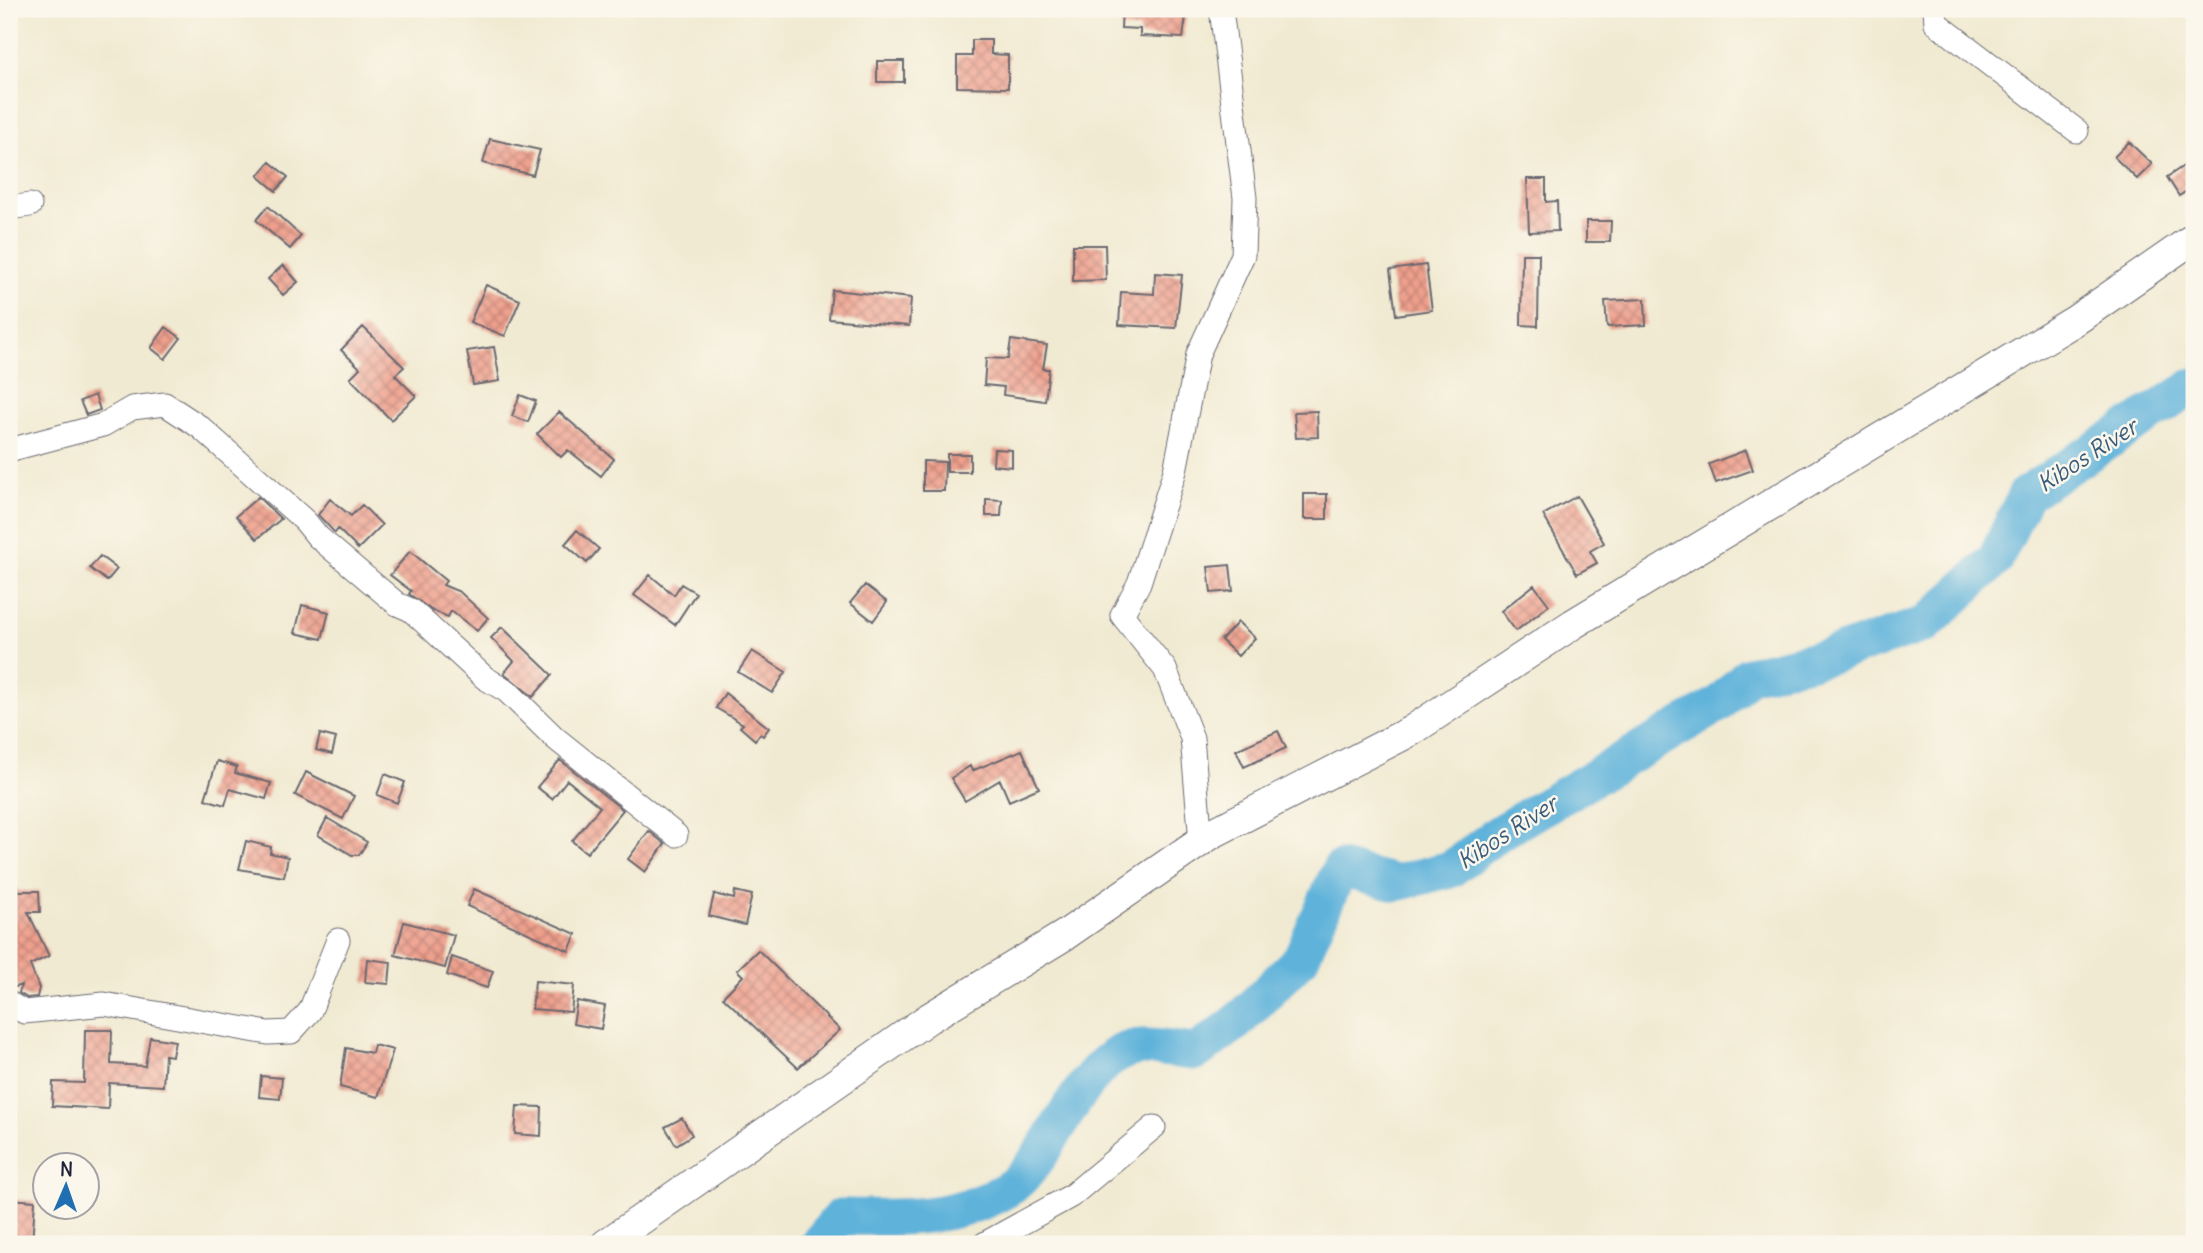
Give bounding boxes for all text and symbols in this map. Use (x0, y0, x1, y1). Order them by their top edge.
water label: Kibos River (2031, 410, 2145, 498)
water label: Kibos River (1451, 787, 1565, 875)
north arrow (32, 1152, 102, 1222)
text: N (60, 1157, 74, 1181)

